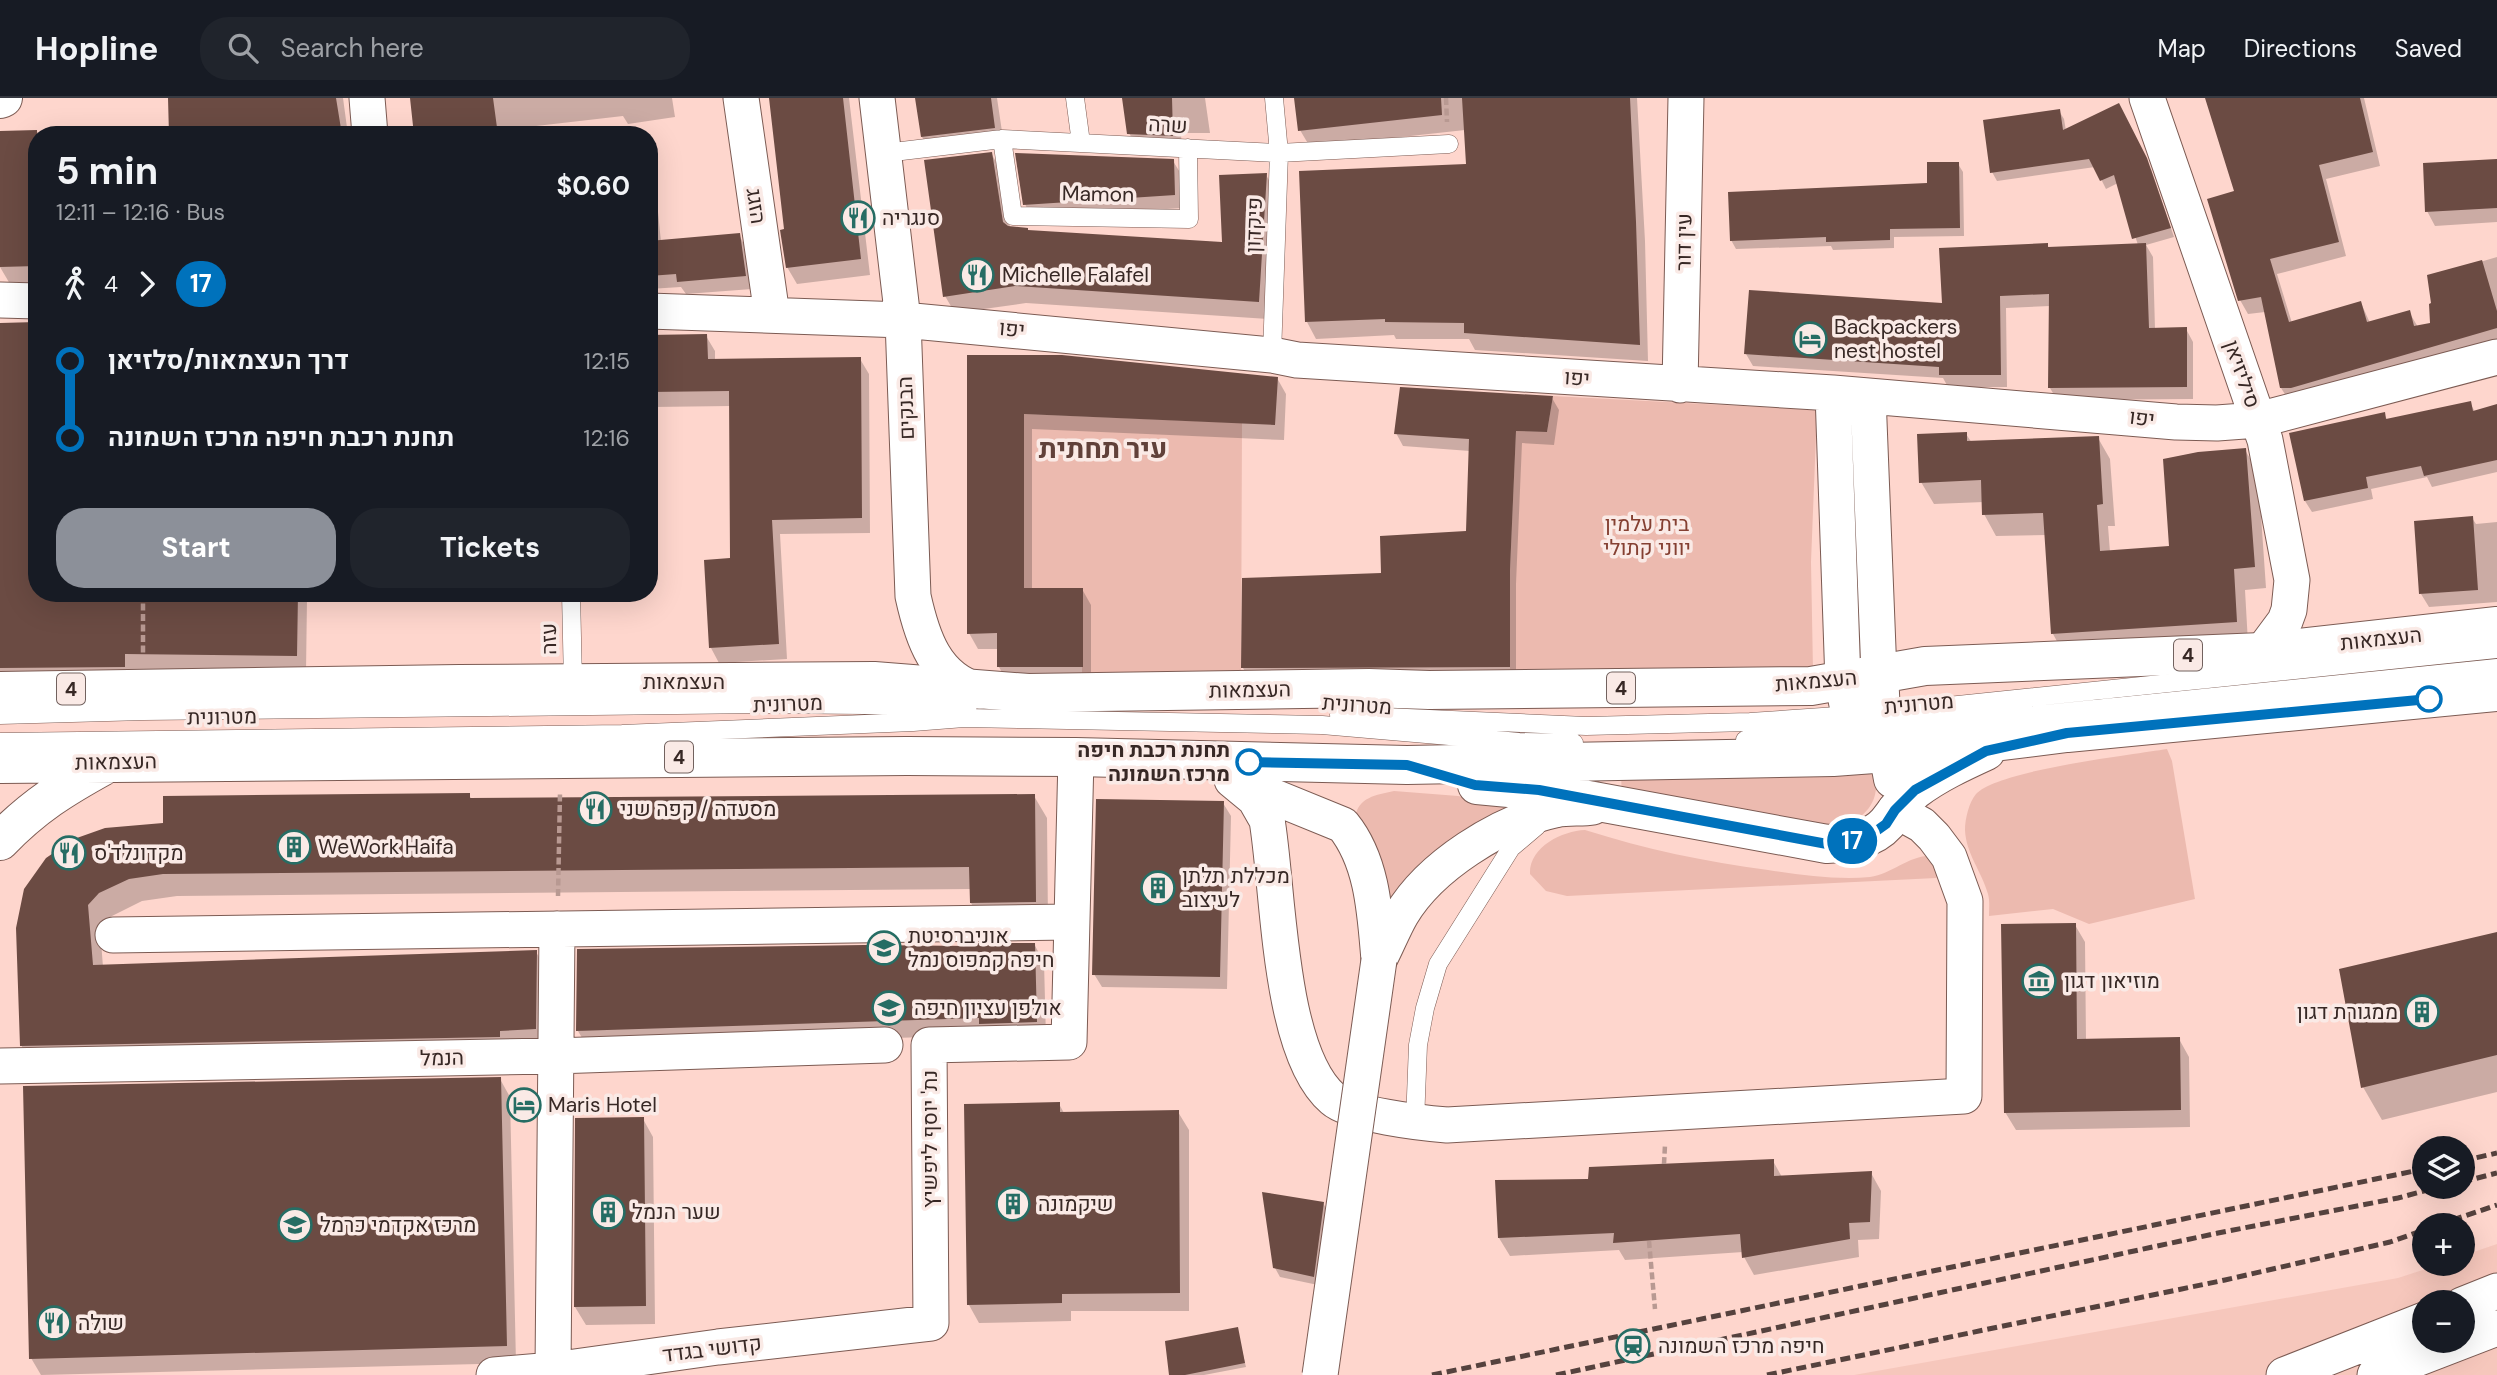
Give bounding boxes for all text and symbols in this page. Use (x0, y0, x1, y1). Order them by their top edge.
search box (200, 17, 690, 80)
text: Hopline (35, 27, 158, 70)
icon: search (224, 29, 262, 67)
text: Search here (280, 31, 424, 65)
text: Map (2158, 33, 2206, 64)
text: Directions (2244, 33, 2357, 64)
text: Saved (2395, 33, 2462, 64)
street label: שרה (1148, 110, 1188, 140)
text: 5 min (56, 146, 158, 196)
text: $0.60 (556, 169, 630, 203)
street label: Mamon (1062, 179, 1134, 209)
street label: הזגג (740, 186, 772, 226)
text: 12:11 – 12:16 · Bus (56, 197, 225, 227)
street label: פיקדון (1239, 197, 1269, 253)
restaurant icon: סנגריה (839, 199, 877, 237)
place label: סנגריה (882, 204, 940, 232)
street label: עין דור (1669, 213, 1699, 271)
restaurant icon: Michelle Falafel (958, 256, 996, 294)
place label: Michelle Falafel (1002, 261, 1149, 289)
icon: walk (56, 265, 94, 303)
icon: forward (128, 265, 166, 303)
text: 17 (190, 268, 212, 299)
text: 4 (104, 269, 118, 299)
place label: Backpackers nest hostel (1834, 313, 1957, 365)
street label: יפו (998, 314, 1026, 344)
hotel icon: Backpackers nest hostel (1791, 320, 1829, 358)
street label: סיליזיאן (2217, 336, 2267, 412)
text: דרך העצמאות/סלזיאן (108, 343, 349, 377)
text: 12:15 (584, 346, 630, 376)
street label: יפו (1563, 363, 1591, 393)
street label: הבנקים (891, 376, 921, 440)
street label: יפו (2128, 403, 2156, 433)
text: תחנת רכבת חיפה מרכז השמונה (108, 420, 454, 454)
text: 12:16 (583, 423, 630, 453)
district label: עיר תחתית (1039, 430, 1167, 467)
button: Start (56, 508, 336, 588)
button: Tickets (350, 508, 630, 588)
park label: בית עלמין יווני קתולי (1603, 510, 1691, 562)
street label: העצמאות (2339, 621, 2423, 657)
street label: עזה (535, 623, 563, 655)
road number: 4 (2174, 640, 2202, 670)
street label: העצמאות (1774, 663, 1858, 699)
street label: העצמאות (643, 668, 725, 696)
road number: 4 (1607, 673, 1635, 704)
road number: 4 (57, 674, 85, 704)
street label: העצמאות (1209, 675, 1291, 705)
unlabelled marker (2416, 686, 2442, 712)
street label: מטרונית (1883, 687, 1955, 721)
street label: מטרונית (753, 689, 823, 719)
street label: מטרונית (1321, 689, 1393, 721)
street label: מטרונית (187, 702, 257, 732)
place label: תחנת רכבת חיפה מרכז השמונה (1077, 736, 1230, 788)
road number: 4 (665, 742, 693, 772)
street label: העצמאות (75, 747, 157, 777)
marker: תחנת רכבת חיפה מרכז השמונה (1236, 749, 1262, 775)
restaurant icon: מסעדה / קפה שני (576, 790, 614, 828)
place label: מסעדה / קפה שני (620, 795, 776, 823)
line badge: 17 (1820, 818, 1884, 864)
text: 17 (1841, 825, 1863, 856)
building icon: WeWork Haifa (275, 828, 313, 866)
place label: WeWork Haifa (318, 833, 454, 861)
restaurant icon: מקדונלד'ס (50, 834, 88, 872)
place label: מקדונלד'ס (94, 839, 184, 867)
place label: מכללת תלתן לעיצוב (1182, 862, 1290, 914)
building icon: מכללת תלתן לעיצוב (1139, 869, 1177, 907)
place label: אוניברסיטת חיפה קמפוס נמל (908, 922, 1055, 974)
school or university icon: אוניברסיטת חיפה קמפוס נמל (865, 929, 903, 967)
museum icon: מוזיאון דגון (2020, 962, 2058, 1000)
place label: מוזיאון דגון (2064, 967, 2160, 995)
school or university icon: אולפן עציון חיפה (870, 989, 908, 1027)
building icon: ממגורת דגון (2403, 993, 2441, 1031)
place label: אולפן עציון חיפה (914, 994, 1062, 1022)
place label: ממגורת דגון (2297, 998, 2398, 1026)
street label: הנמל (420, 1044, 464, 1072)
street label: נת' יוסף ליפשיץ (916, 1070, 944, 1208)
hotel icon: Maris Hotel (505, 1086, 543, 1124)
place label: Maris Hotel (548, 1091, 657, 1119)
map controls (2412, 1136, 2475, 1353)
button: layers (2412, 1136, 2475, 1199)
building icon: שיקמונה (994, 1185, 1032, 1223)
place label: שיקמונה (1038, 1190, 1114, 1218)
building icon: שער הנמל (589, 1193, 627, 1231)
place label: שער הנמל (632, 1198, 721, 1226)
school or university icon: מרכז אקדמי כרמל (276, 1206, 314, 1244)
place label: מרכז אקדמי כרמל (320, 1211, 476, 1239)
button: + (2412, 1213, 2475, 1276)
button: − (2412, 1290, 2475, 1353)
restaurant icon: שולה (35, 1304, 73, 1342)
place label: שולה (78, 1309, 124, 1337)
station icon: חיפה מרכז השמונה (1614, 1327, 1652, 1365)
street label: קדושי בגדד (661, 1329, 763, 1369)
place label: חיפה מרכז השמונה (1658, 1332, 1825, 1360)

